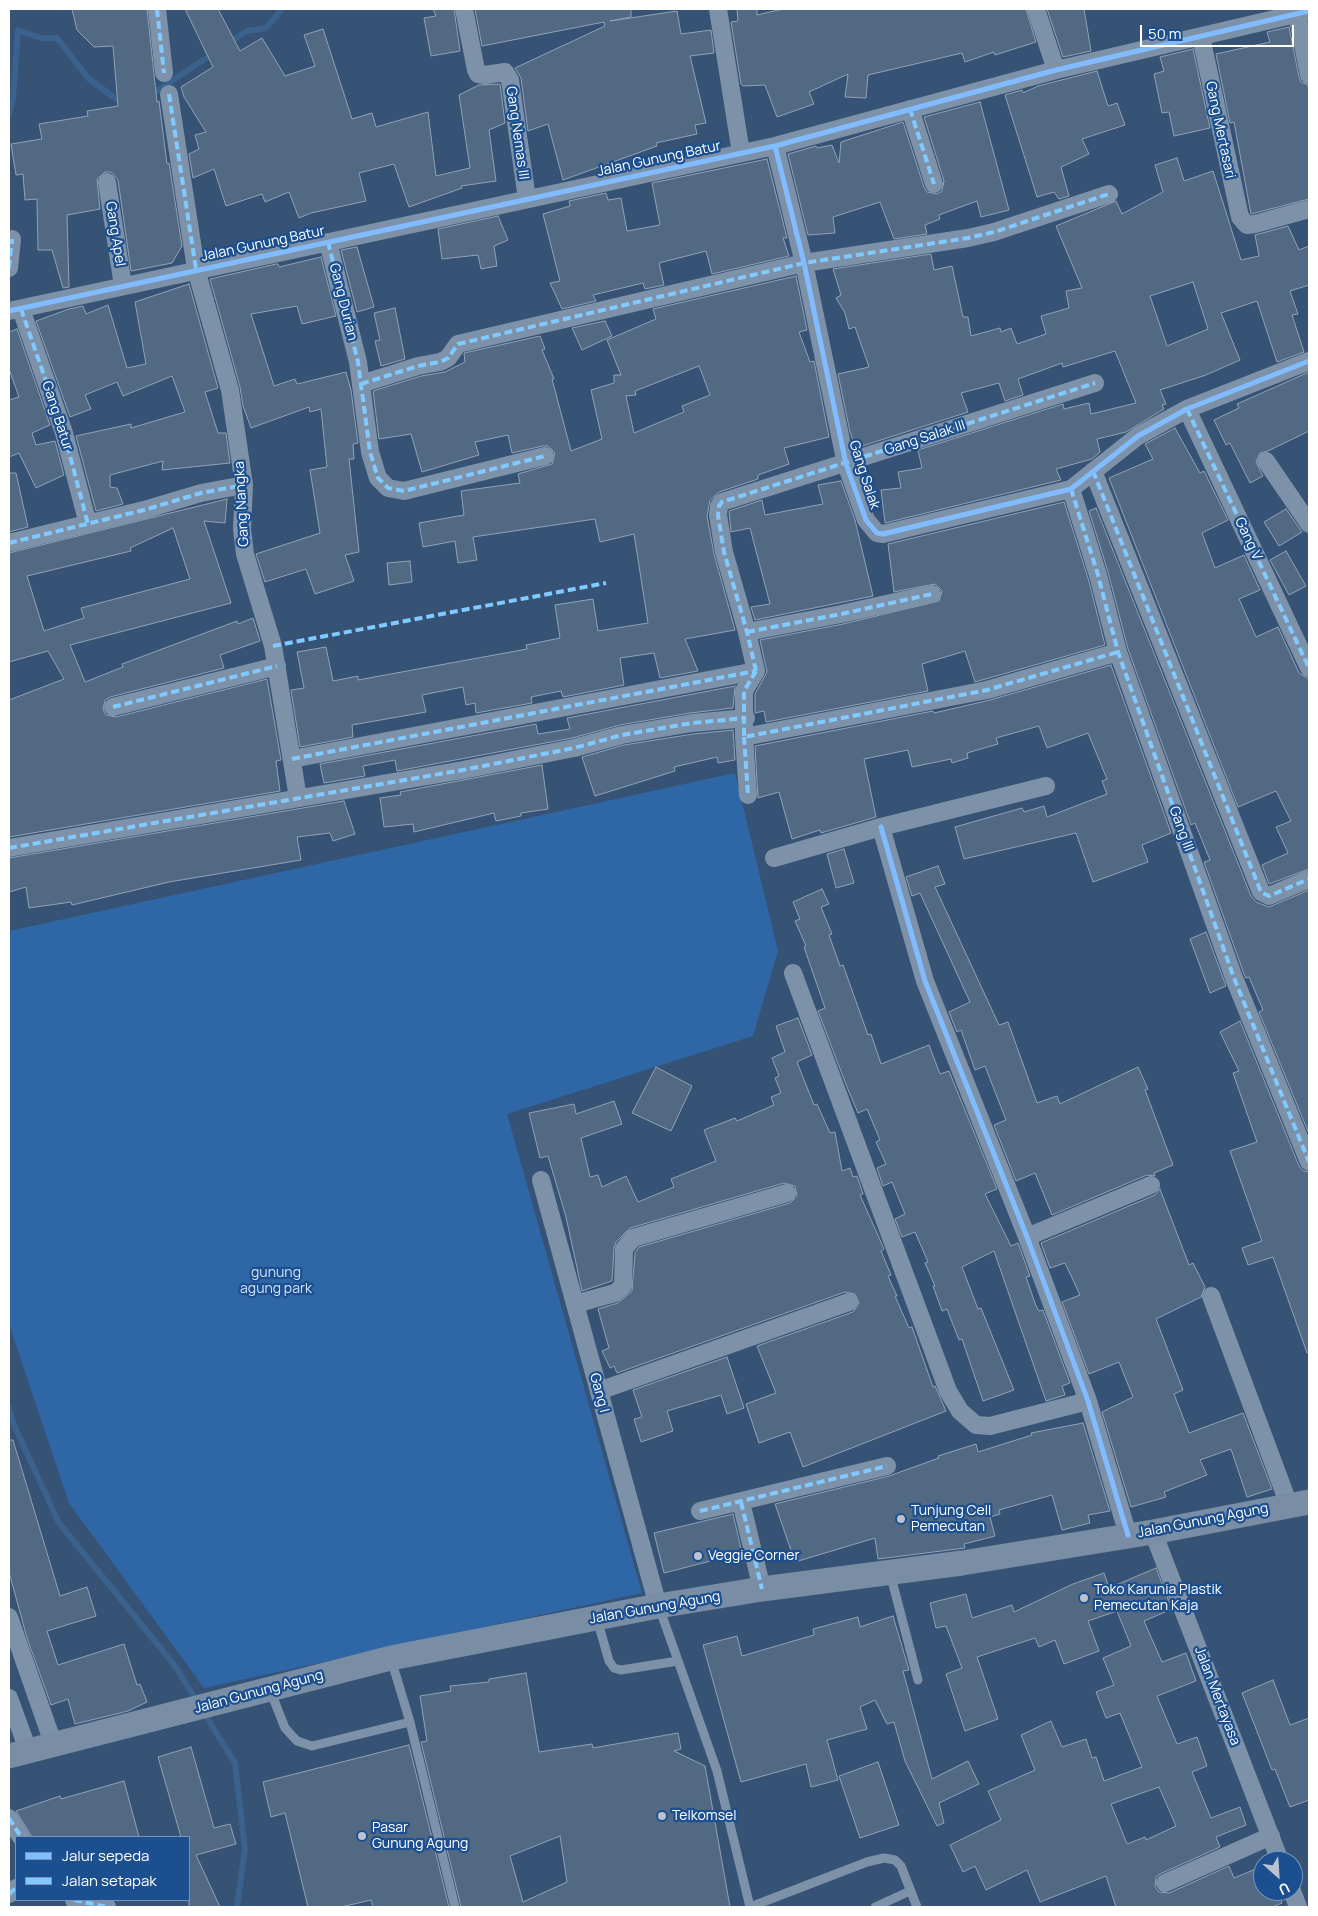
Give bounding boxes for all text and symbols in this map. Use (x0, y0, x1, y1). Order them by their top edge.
scale bar (1143, 15, 1297, 47)
text: 50 m (1148, 23, 1182, 44)
street label: Gang Mertasari (1202, 80, 1238, 180)
street label: Gang Nemas III (502, 85, 532, 181)
street label: Jalan Gunung Batur (596, 138, 722, 180)
street label: Gang Apel (102, 200, 128, 268)
street label: Jalan Gunung Batur (200, 223, 326, 265)
street label: Gang Durian (325, 262, 361, 342)
street label: Gang Batur (38, 379, 76, 453)
street label: Gang Salak III (882, 417, 968, 459)
street label: Gang Salak (845, 438, 883, 512)
street label: Gang Nangka (231, 461, 253, 547)
street label: Gang V (1231, 515, 1265, 563)
street label: Gang III (1165, 804, 1197, 854)
park label: gunung agung park (240, 1265, 312, 1298)
street label: Gang I (586, 1371, 612, 1415)
street label: Jalan Gunung Agung (1136, 1500, 1270, 1542)
place label: Tunjung Cell Pemecutan (911, 1503, 991, 1535)
marker: Tunjung Cell Pemecutan (895, 1513, 907, 1525)
place label: Veggie Corner (708, 1548, 799, 1564)
marker: Veggie Corner (692, 1550, 704, 1562)
place label: Toko Karunia Plastik Pemecutan Kaja (1094, 1582, 1222, 1614)
street label: Jalan Gunung Agung (588, 1588, 722, 1628)
marker: Toko Karunia Plastik Pemecutan Kaja (1078, 1592, 1090, 1604)
street label: Jalan Mertayasa (1190, 1644, 1244, 1748)
street label: Jalan Gunung Agung (193, 1667, 325, 1717)
place label: Telkomsel (672, 1808, 736, 1824)
marker: Telkomsel (656, 1810, 668, 1822)
place label: Pasar Gunung Agung (372, 1820, 468, 1852)
marker: Pasar Gunung Agung (356, 1830, 368, 1842)
legend (15, 1836, 190, 1901)
text: Jalur sepeda (62, 1845, 149, 1866)
north arrow (1253, 1851, 1303, 1901)
text: Jalan setapak (62, 1870, 157, 1891)
text: U (1276, 1878, 1293, 1900)

